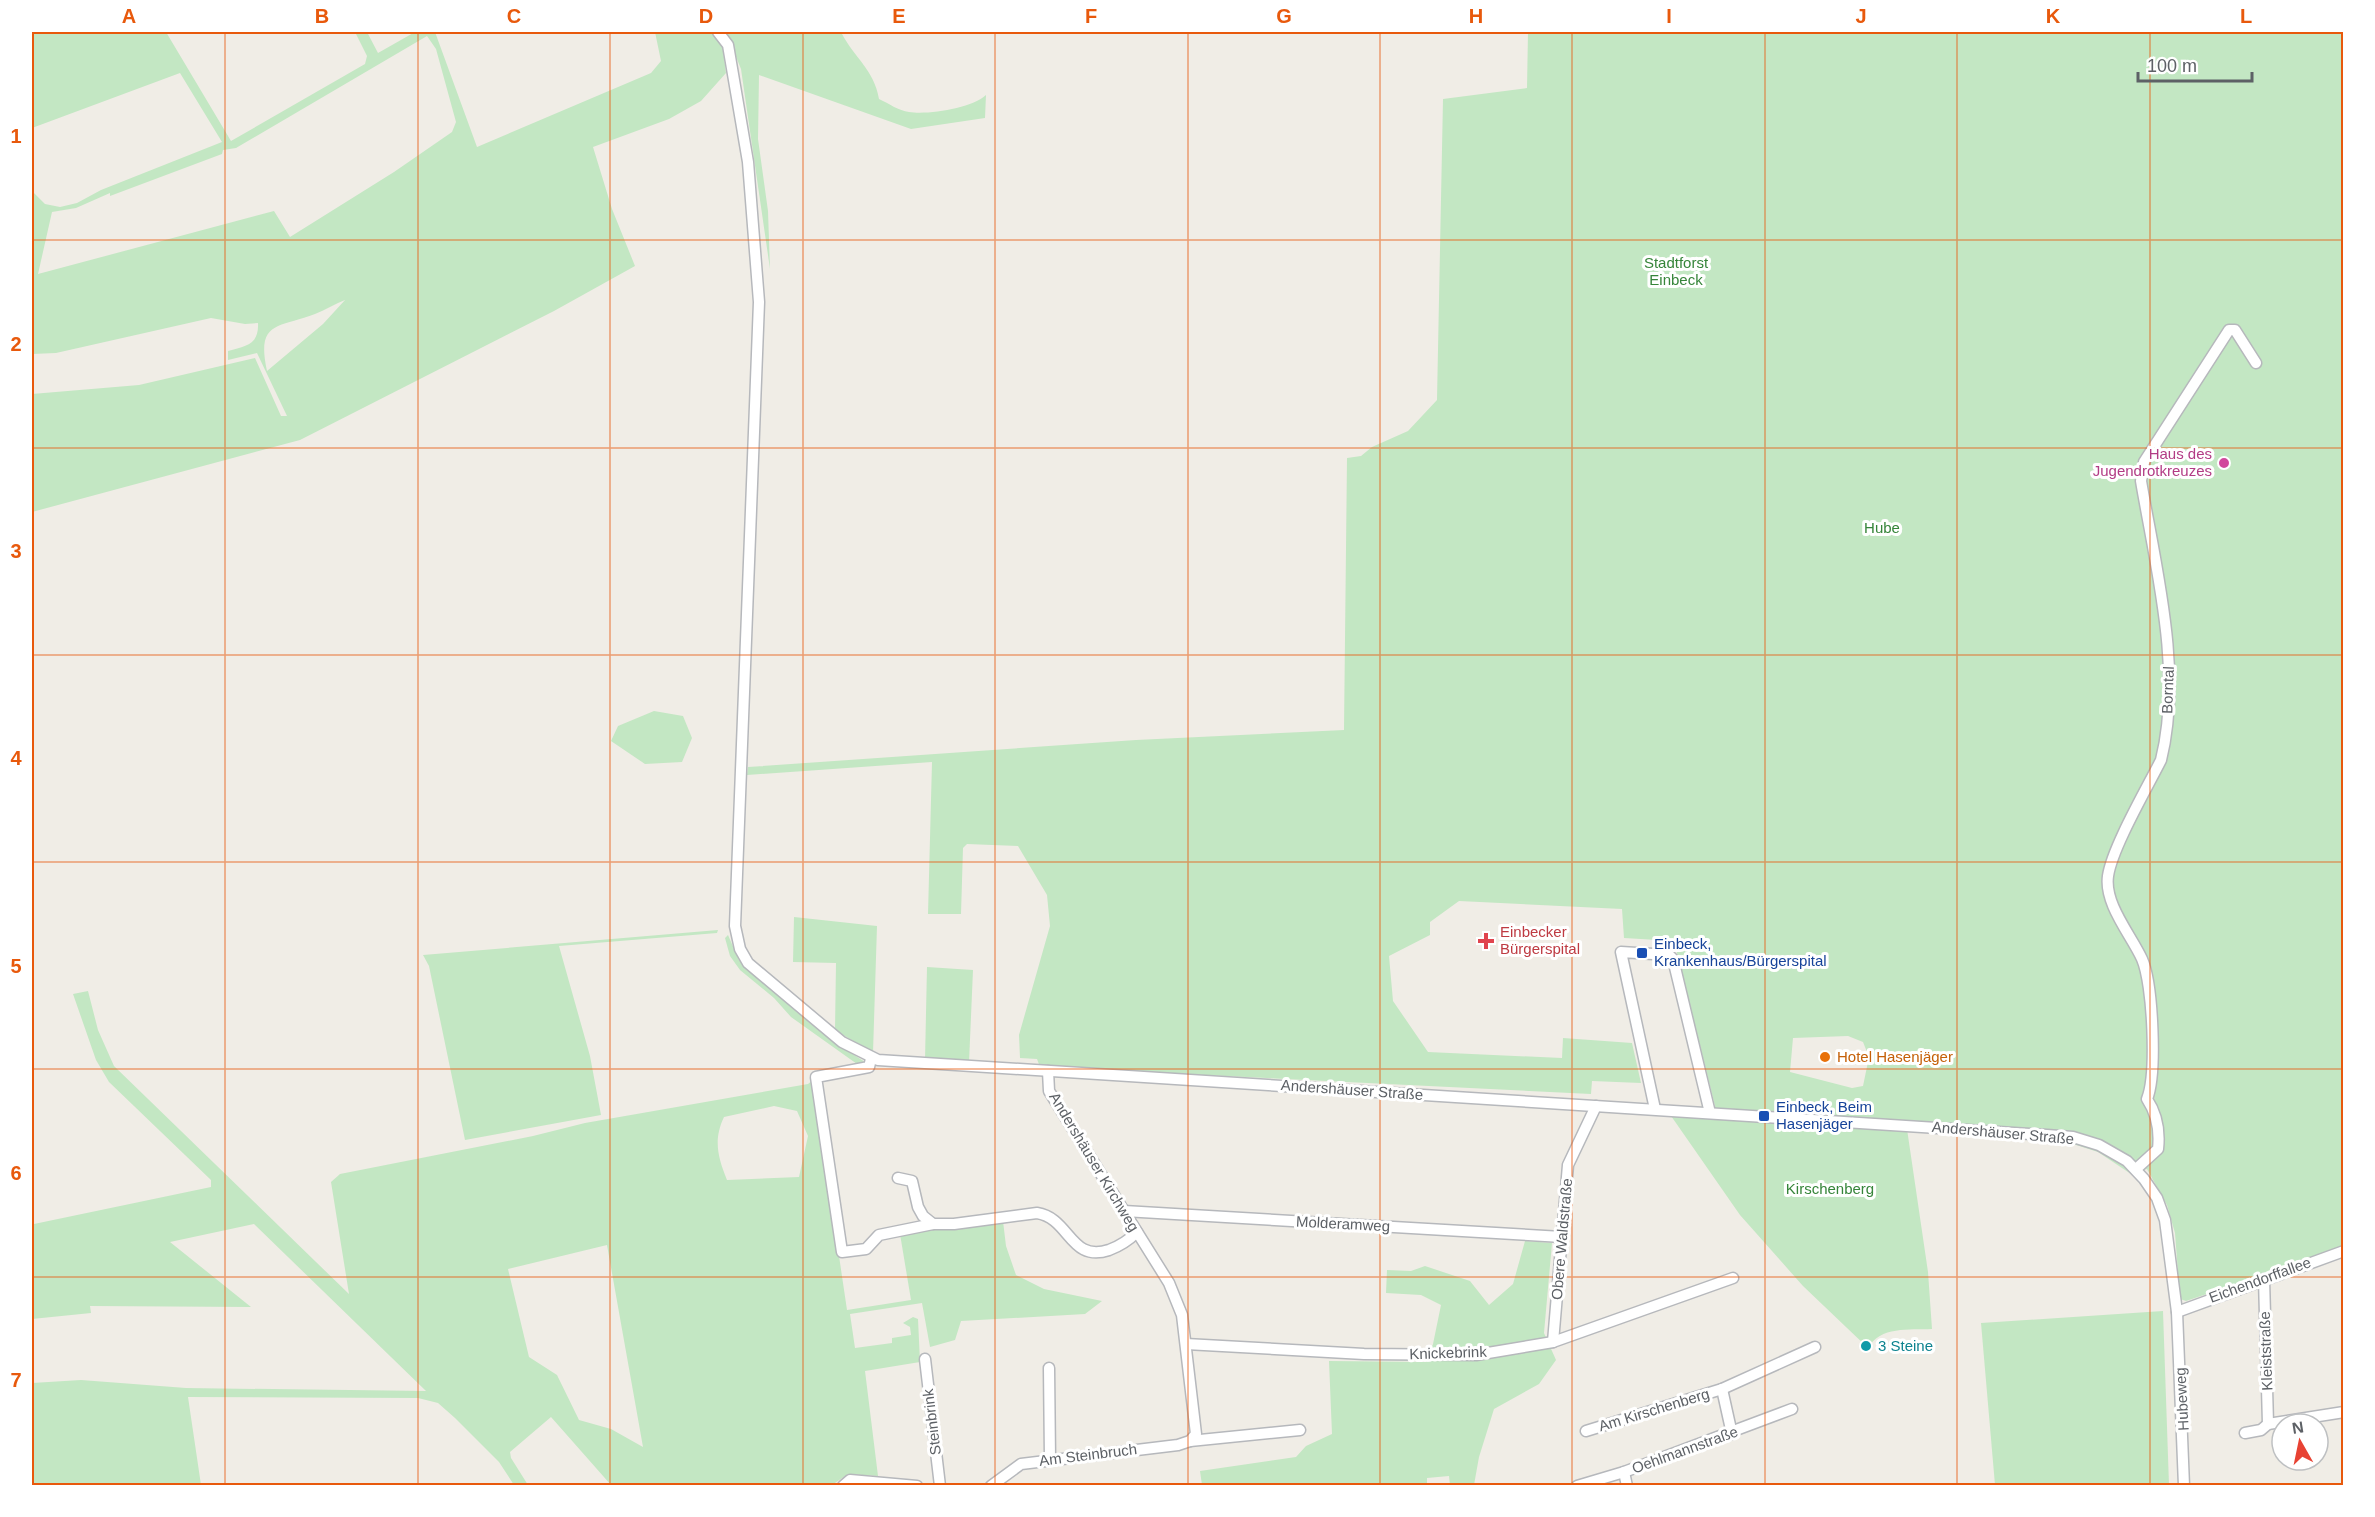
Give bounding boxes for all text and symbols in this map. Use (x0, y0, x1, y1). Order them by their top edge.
text: A (122, 5, 136, 27)
text: B (315, 5, 329, 27)
text: C (507, 5, 521, 27)
text: D (699, 5, 713, 27)
text: E (892, 5, 906, 27)
text: F (1085, 5, 1097, 27)
text: G (1276, 5, 1292, 27)
text: H (1469, 5, 1483, 27)
text: I (1666, 5, 1672, 27)
text: J (1855, 5, 1867, 27)
text: K (2046, 5, 2061, 27)
text: L (2240, 5, 2252, 27)
scale bar (2138, 45, 2252, 83)
text: 100 m (2147, 56, 2197, 76)
text: 1 (10, 125, 22, 147)
park label: Stadtforst Einbeck (1644, 254, 1709, 288)
text: 2 (10, 333, 22, 355)
place label: Haus des Jugendrotkreuzes (2093, 445, 2212, 479)
marker: Haus des Jugendrotkreuzes (2217, 456, 2231, 470)
park label: Hube (1864, 519, 1900, 536)
text: 3 (10, 540, 22, 562)
street label: Borntal (2158, 666, 2177, 714)
text: 4 (10, 747, 22, 769)
place label: Einbecker Bürgerspital (1500, 923, 1580, 957)
marker: Einbecker Bürgerspital (1477, 932, 1495, 950)
place label: Einbeck, Krankenhaus/Bürgerspital (1654, 935, 1827, 969)
marker: Einbeck, Krankenhaus/Bürgerspital (1635, 946, 1649, 960)
text: 5 (10, 955, 22, 977)
place label: Hotel Hasenjäger (1837, 1048, 1953, 1065)
marker: Hotel Hasenjäger (1818, 1050, 1832, 1064)
street label: Andershäuser Straße (1280, 1076, 1424, 1103)
street label: Andershäuser Kirchweg (1046, 1089, 1143, 1234)
place label: Einbeck, Beim Hasenjäger (1776, 1098, 1872, 1132)
marker: Einbeck, Beim Hasenjäger (1757, 1109, 1771, 1123)
street label: Andershäuser Straße (1931, 1118, 2075, 1147)
text: 6 (10, 1162, 22, 1184)
street label: Obere Waldstraße (1548, 1177, 1575, 1300)
park label: Kirschenberg (1786, 1180, 1874, 1197)
street label: Molderamweg (1296, 1213, 1391, 1234)
street label: Eichendorffallee (2207, 1253, 2313, 1306)
street label: Kleiststraße (2256, 1311, 2275, 1391)
place label: 3 Steine (1878, 1337, 1933, 1354)
marker: 3 Steine (1859, 1339, 1873, 1353)
street label: Knickebrink (1409, 1343, 1488, 1362)
street label: Hubeweg (2171, 1367, 2192, 1431)
text: 7 (10, 1369, 22, 1391)
street label: Am Kirschenberg (1596, 1385, 1711, 1434)
street label: Steinbrink (919, 1387, 944, 1456)
north arrow (2270, 1412, 2330, 1472)
text: N (2291, 1418, 2305, 1437)
street label: Oehlmannstraße (1629, 1422, 1740, 1477)
street label: Am Steinbruch (1038, 1440, 1138, 1469)

